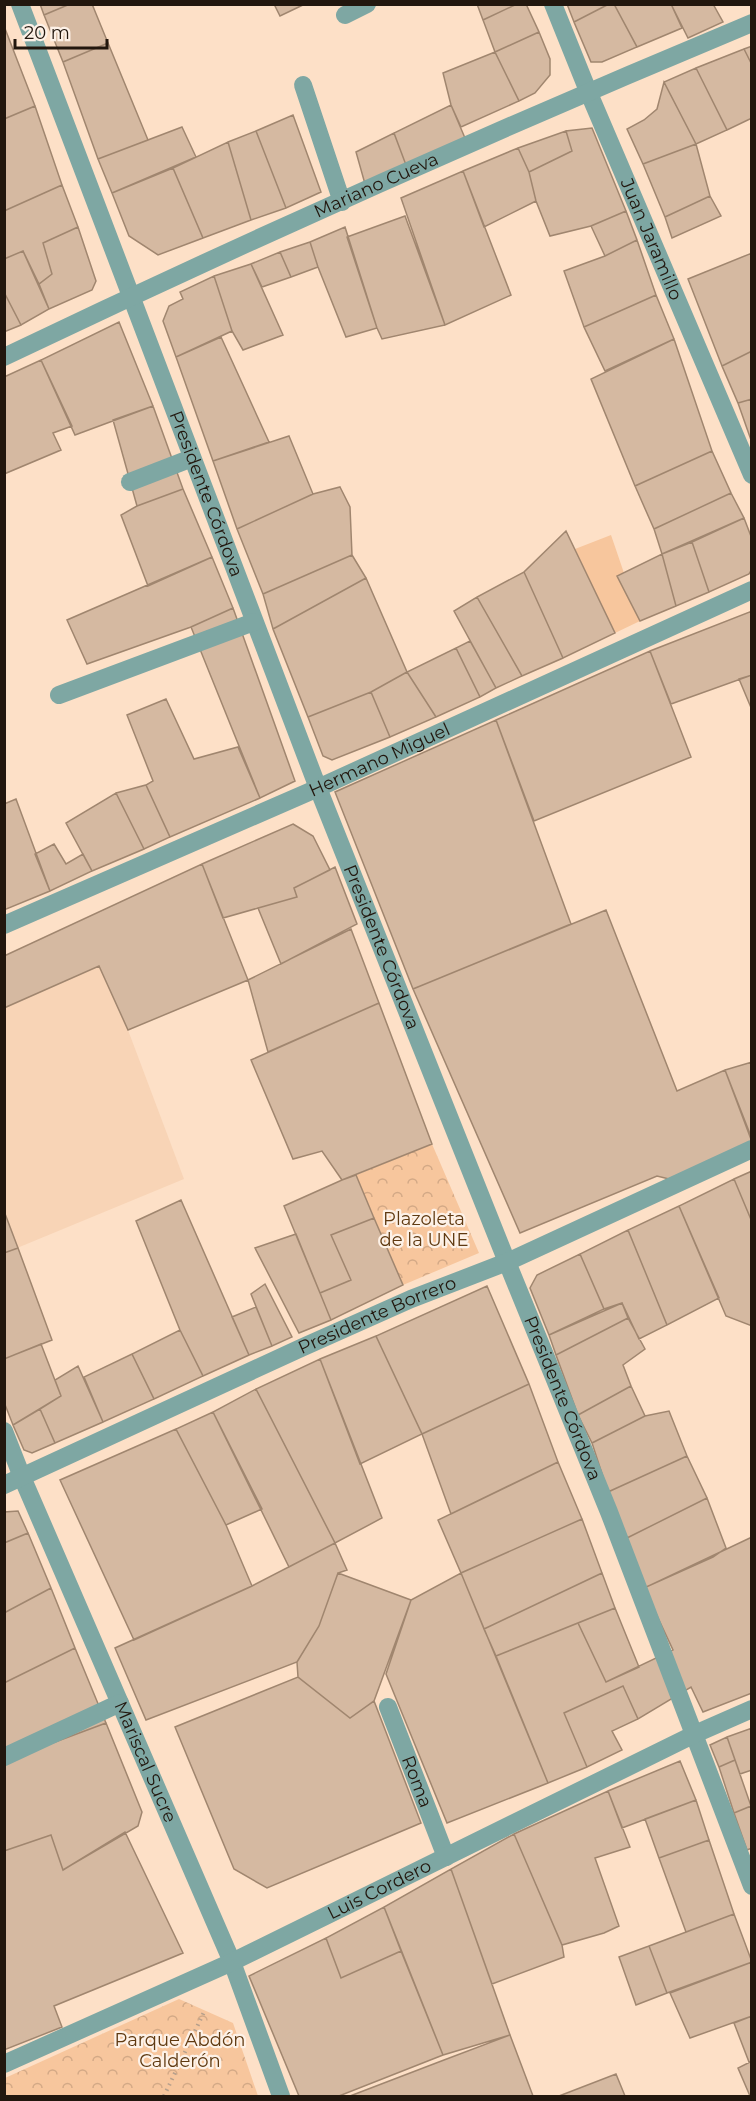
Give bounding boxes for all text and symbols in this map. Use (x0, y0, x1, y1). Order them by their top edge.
scale bar (15, 12, 106, 50)
text: 20 m (24, 22, 70, 44)
street label: Mariano Cueva (311, 148, 442, 223)
street label: Juan Jaramillo (615, 174, 687, 304)
street label: Presidente Córdova (165, 408, 248, 580)
street label: Hermano Miguel (305, 718, 453, 802)
street label: Presidente Córdova (339, 861, 424, 1033)
park label: Plazoleta de la UNE (380, 1208, 468, 1251)
street label: Presidente Borrero (295, 1272, 459, 1359)
street label: Presidente Córdova (519, 1313, 606, 1484)
street label: Mariscal Sucre (109, 1698, 181, 1826)
street label: Roma (397, 1752, 437, 1811)
street label: Luis Cordero (324, 1855, 435, 1924)
park label: Parque Abdón Calderón (115, 2029, 245, 2072)

